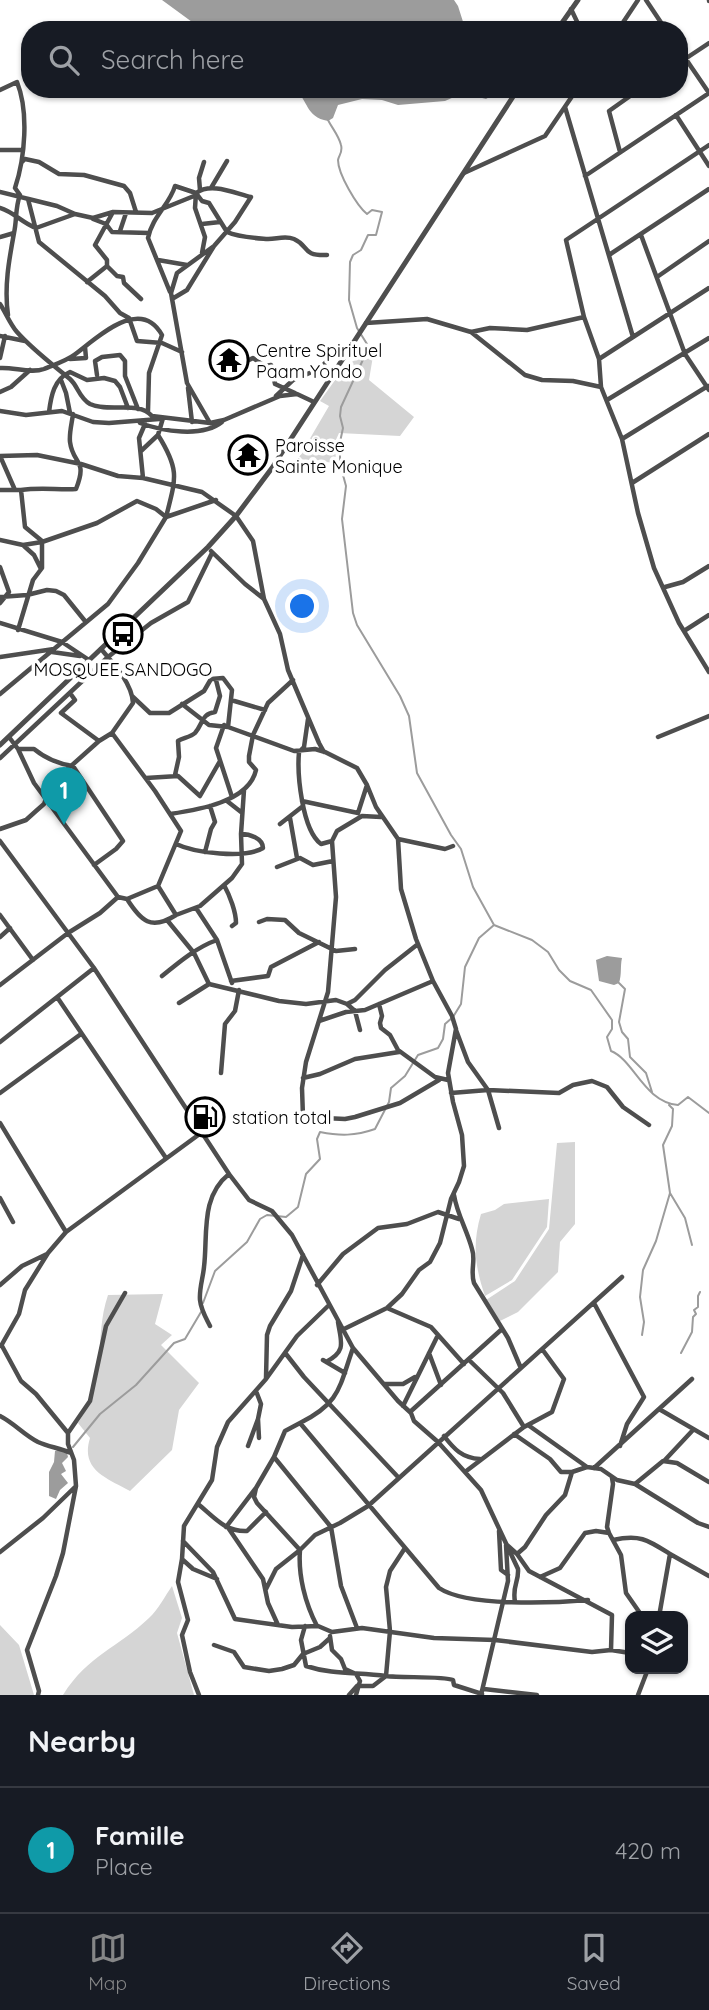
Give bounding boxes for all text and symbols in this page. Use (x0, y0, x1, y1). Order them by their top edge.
search box (21, 21, 688, 98)
icon: search (45, 41, 83, 79)
text: Search here (101, 43, 245, 76)
temple icon: Centre Spirituel Paam Yondo (208, 339, 250, 381)
place label: Centre Spirituel Paam Yondo (256, 339, 382, 383)
temple icon: Paroisse Sainte Monique (227, 434, 269, 476)
place label: Paroisse Sainte Monique (275, 434, 403, 478)
your location (285, 589, 319, 623)
bus stop icon: MOSQUEE SANDOGO (102, 613, 144, 655)
place label: MOSQUEE SANDOGO (34, 658, 212, 681)
pin: 1 (41, 767, 87, 825)
fuel station icon: station total (184, 1096, 226, 1138)
place label: station total (232, 1106, 332, 1129)
map controls (625, 1611, 688, 1674)
button: layers (625, 1611, 688, 1674)
text: Nearby (28, 1722, 136, 1760)
text: Famille (95, 1819, 185, 1852)
text: 1 (47, 1836, 55, 1865)
text: 420 m (615, 1836, 681, 1865)
text: Place (95, 1852, 153, 1881)
tab: Map (88, 1929, 127, 1995)
tab: Directions (303, 1929, 390, 1995)
tab: Saved (567, 1929, 621, 1995)

